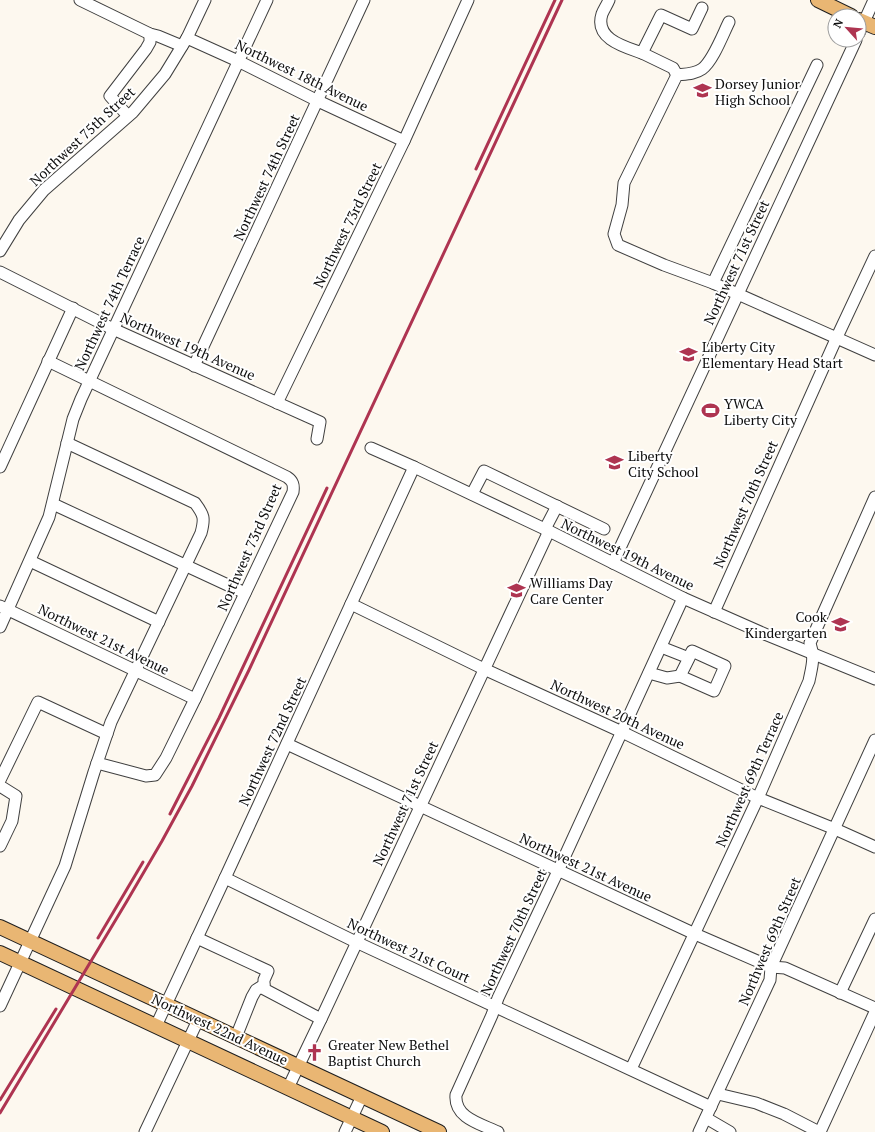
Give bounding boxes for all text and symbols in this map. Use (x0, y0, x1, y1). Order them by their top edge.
north arrow (827, 8, 867, 48)
text: N (830, 16, 847, 30)
street label: Northwest 18th Avenue (232, 35, 372, 115)
place label: Dorsey Junior High School (715, 74, 800, 109)
school or university icon: Dorsey Junior High School (692, 81, 712, 101)
street label: Northwest 75th Street (25, 82, 139, 190)
street label: Northwest 74th Street (228, 110, 304, 243)
street label: Northwest 73rd Street (308, 158, 386, 291)
street label: Northwest 71st Street (699, 196, 774, 327)
street label: Northwest 74th Terrace (69, 233, 149, 373)
street label: Northwest 19th Avenue (118, 308, 258, 384)
place label: Liberty City Elementary Head Start (702, 337, 844, 372)
school or university icon: Liberty City Elementary Head Start (679, 344, 699, 364)
place label: YWCA Liberty City (724, 394, 798, 429)
sports icon: YWCA Liberty City (701, 401, 721, 421)
street label: Northwest 70th Street (708, 437, 782, 571)
place label: Liberty City School (628, 446, 699, 481)
school or university icon: Liberty City School (605, 453, 625, 473)
street label: Northwest 73rd Street (212, 480, 286, 614)
street label: Northwest 19th Avenue (558, 514, 698, 594)
place label: Williams Day Care Center (530, 573, 614, 608)
school or university icon: Williams Day Care Center (507, 580, 527, 600)
street label: Northwest 21st Avenue (35, 599, 173, 679)
place label: Cook Kindergarten (745, 607, 828, 642)
school or university icon: Cook Kindergarten (830, 614, 850, 634)
street label: Northwest 72nd Street (234, 673, 311, 809)
street label: Northwest 20th Avenue (548, 675, 688, 753)
street label: Northwest 69th Terrace (711, 708, 787, 850)
street label: Northwest 71st Street (368, 737, 443, 868)
street label: Northwest 21st Avenue (517, 828, 655, 906)
street label: Northwest 70th Street (475, 865, 551, 998)
street label: Northwest 69th Street (733, 873, 805, 1008)
street label: Northwest 21st Court (345, 913, 474, 987)
street label: Northwest 22nd Avenue (149, 989, 291, 1069)
place label: Greater New Bethel Baptist Church (328, 1035, 449, 1070)
church icon: Greater New Bethel Baptist Church (305, 1042, 325, 1062)

